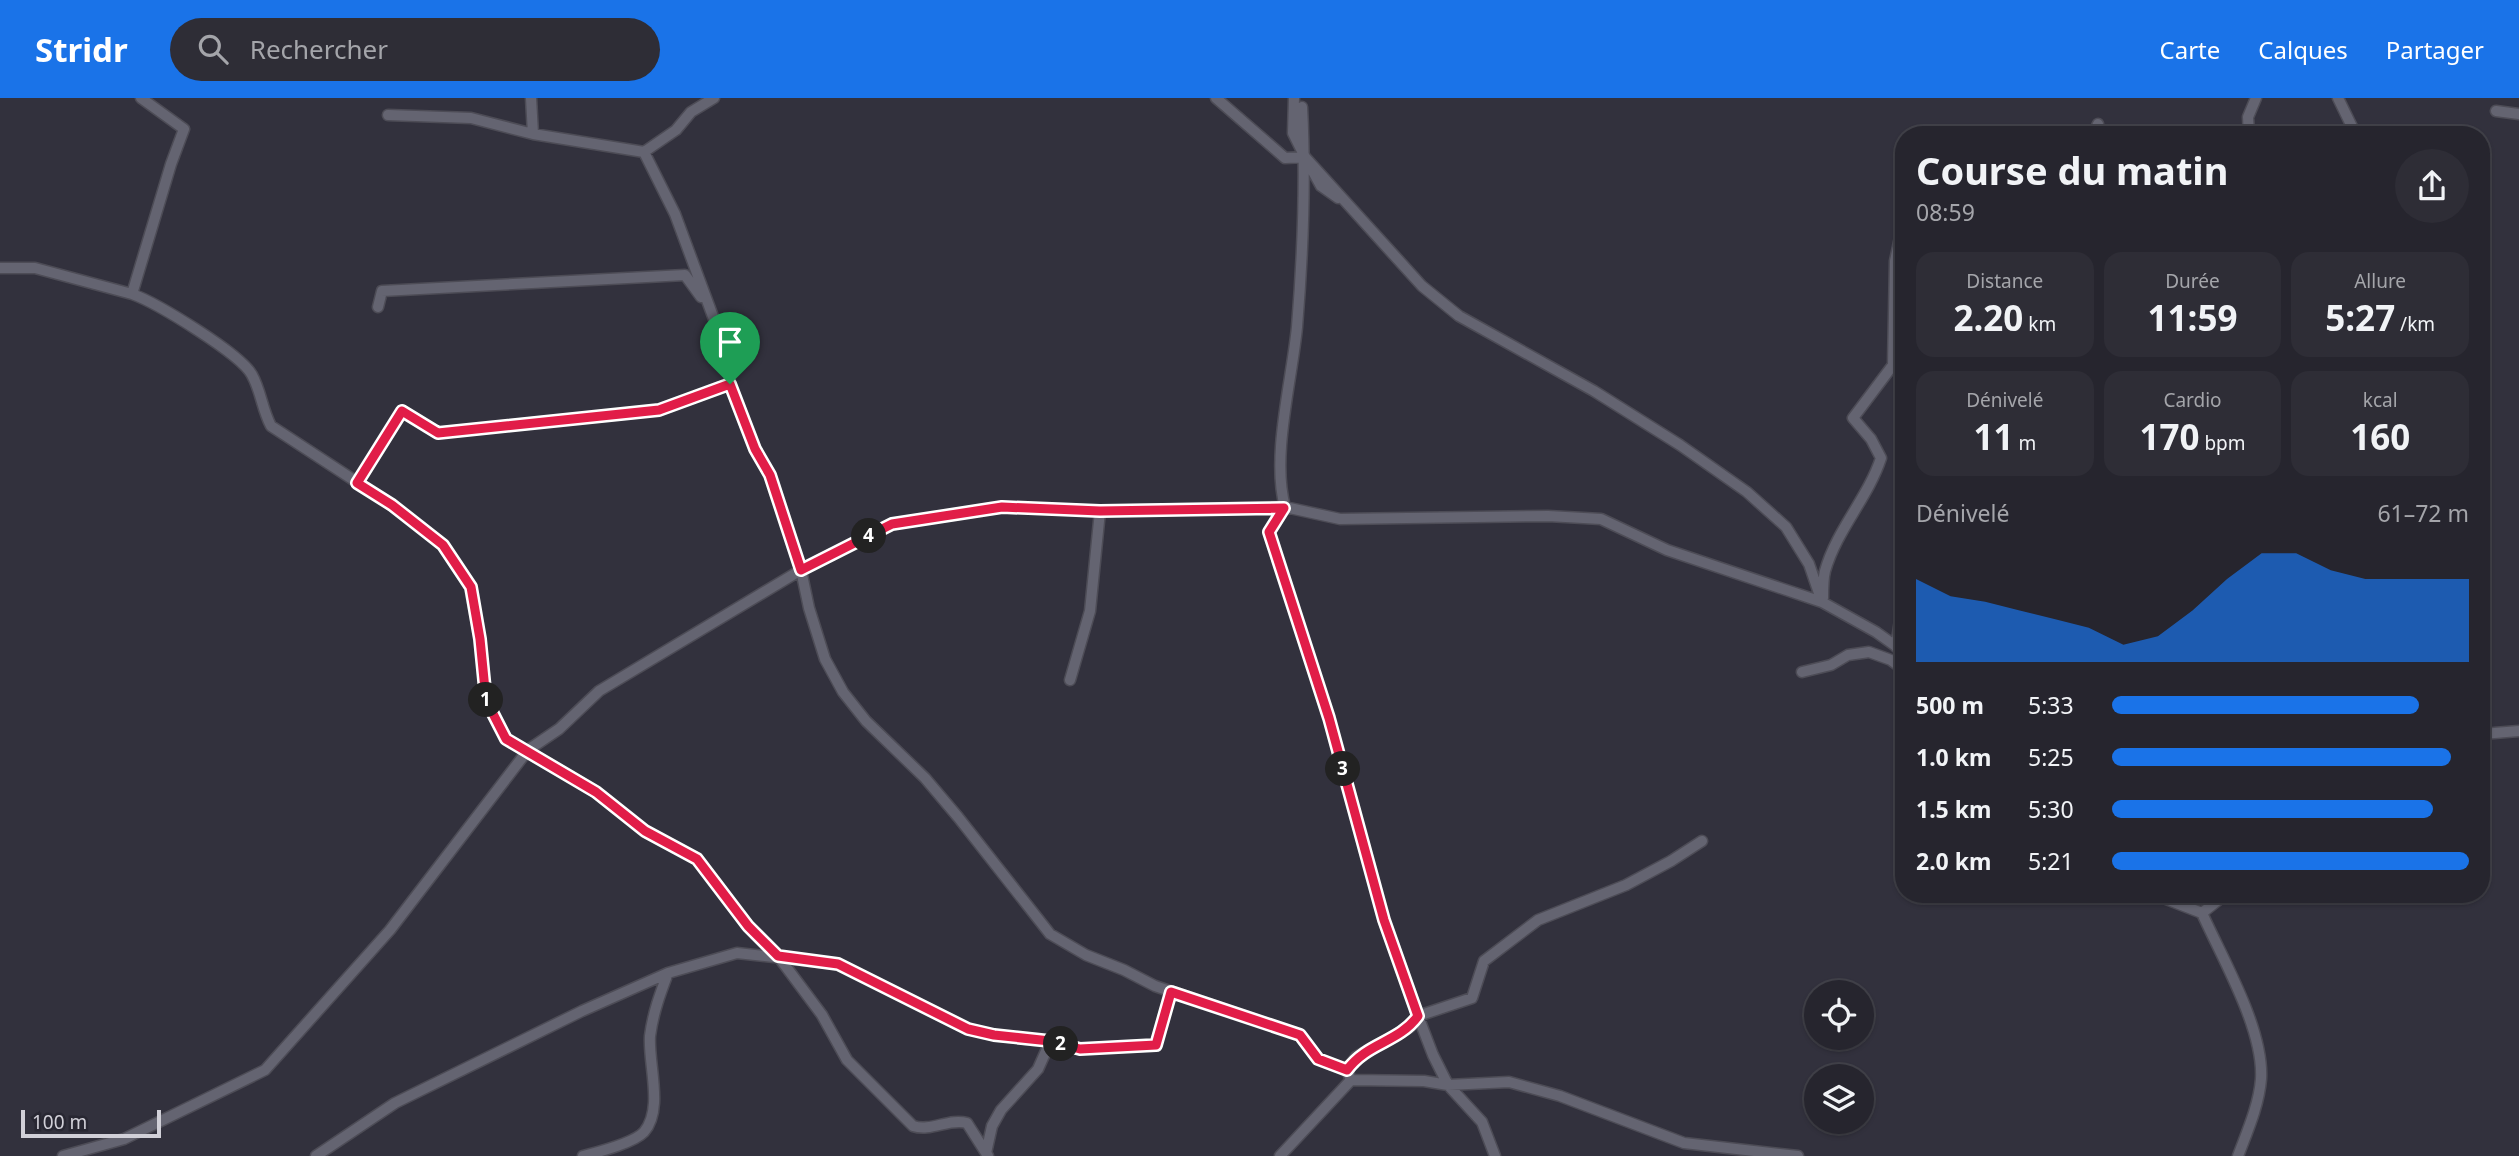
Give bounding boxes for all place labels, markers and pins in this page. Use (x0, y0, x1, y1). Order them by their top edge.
pin (700, 312, 760, 384)
pin: 4 (852, 518, 886, 554)
pin: 1 (468, 682, 504, 718)
pin: 3 (1326, 752, 1360, 786)
pin: 2 (1044, 1026, 1078, 1062)

